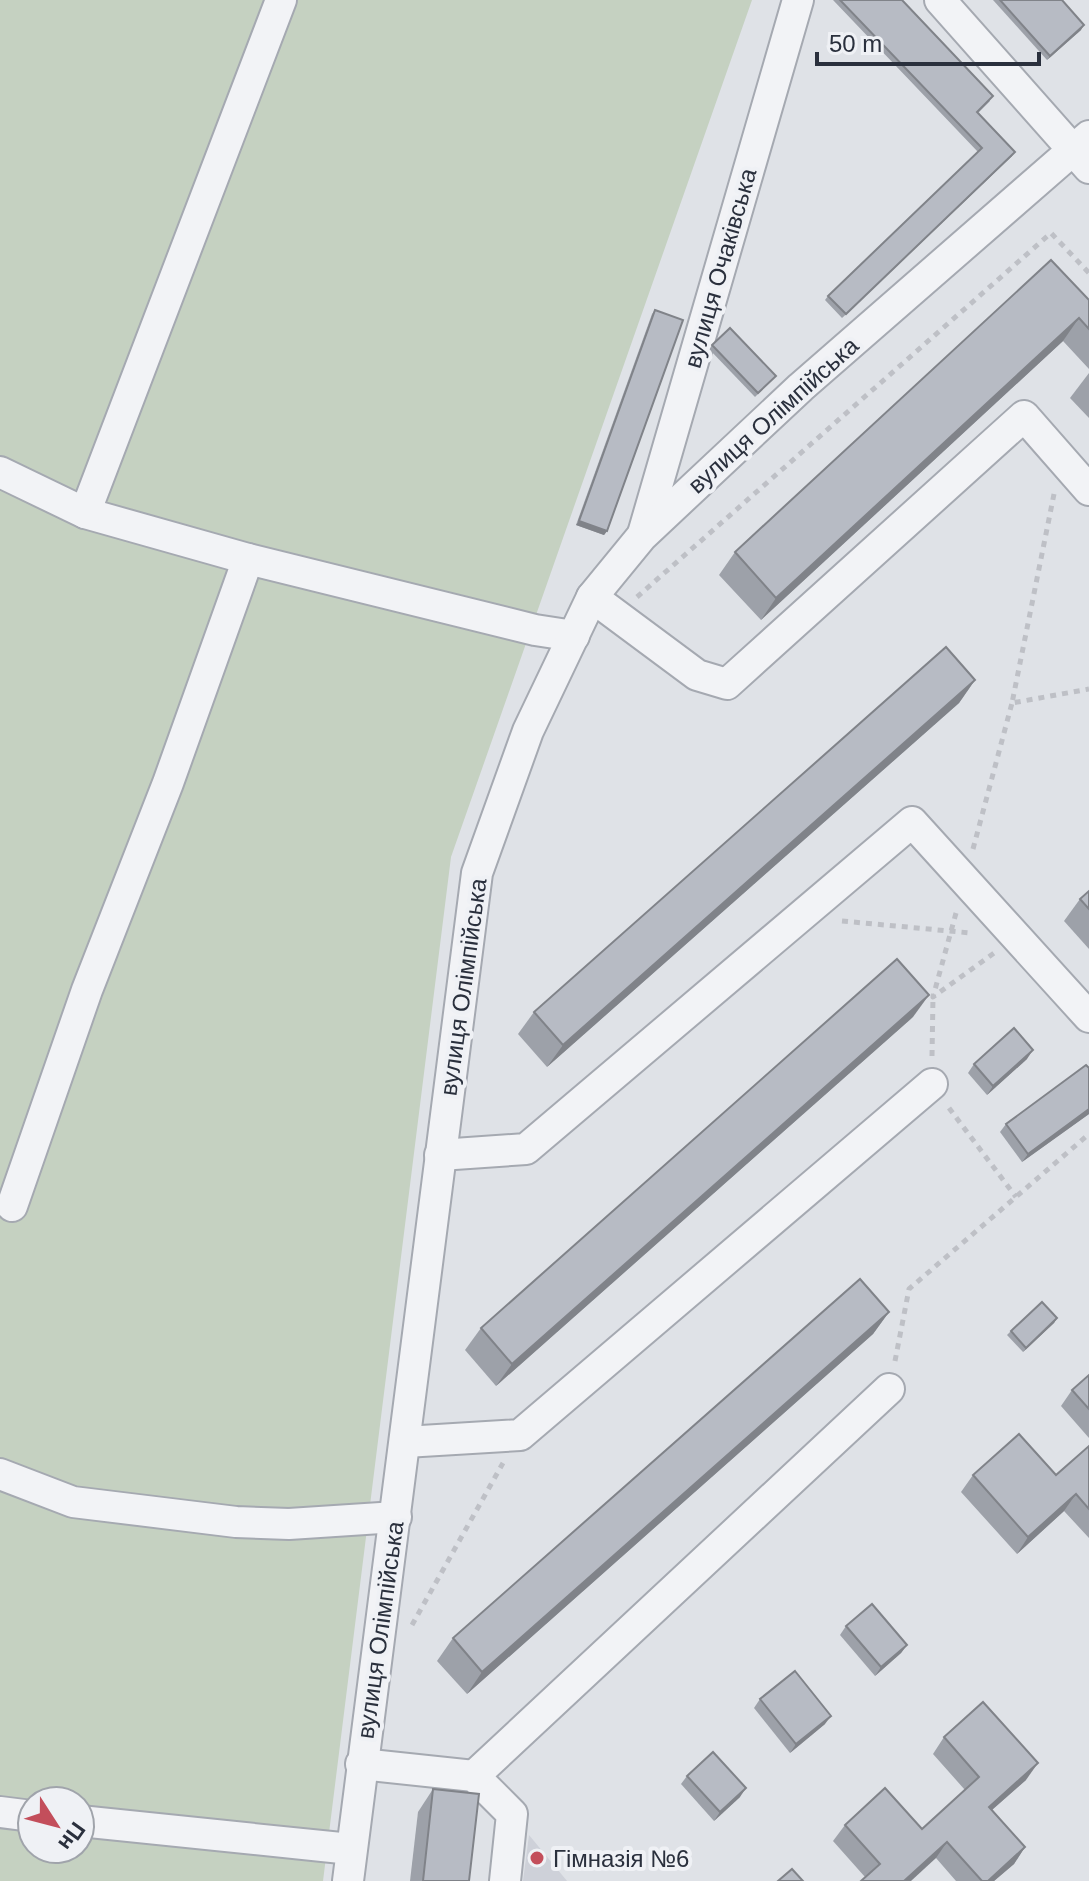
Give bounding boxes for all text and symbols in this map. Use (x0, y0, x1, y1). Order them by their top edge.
scale bar (817, 16, 1039, 66)
text: 50 m (829, 30, 882, 57)
street label: вулиця Очаківська (679, 165, 762, 371)
street label: вулиця Олімпійська (682, 331, 864, 498)
street label: вулиця Олімпійська (434, 876, 492, 1097)
street label: вулиця Олімпійська (351, 1519, 409, 1740)
north arrow (16, 1785, 96, 1865)
text: Пн (53, 1817, 90, 1856)
place label: Гімназія №6 (553, 1845, 689, 1872)
marker: Гімназія №6 (528, 1849, 546, 1867)

